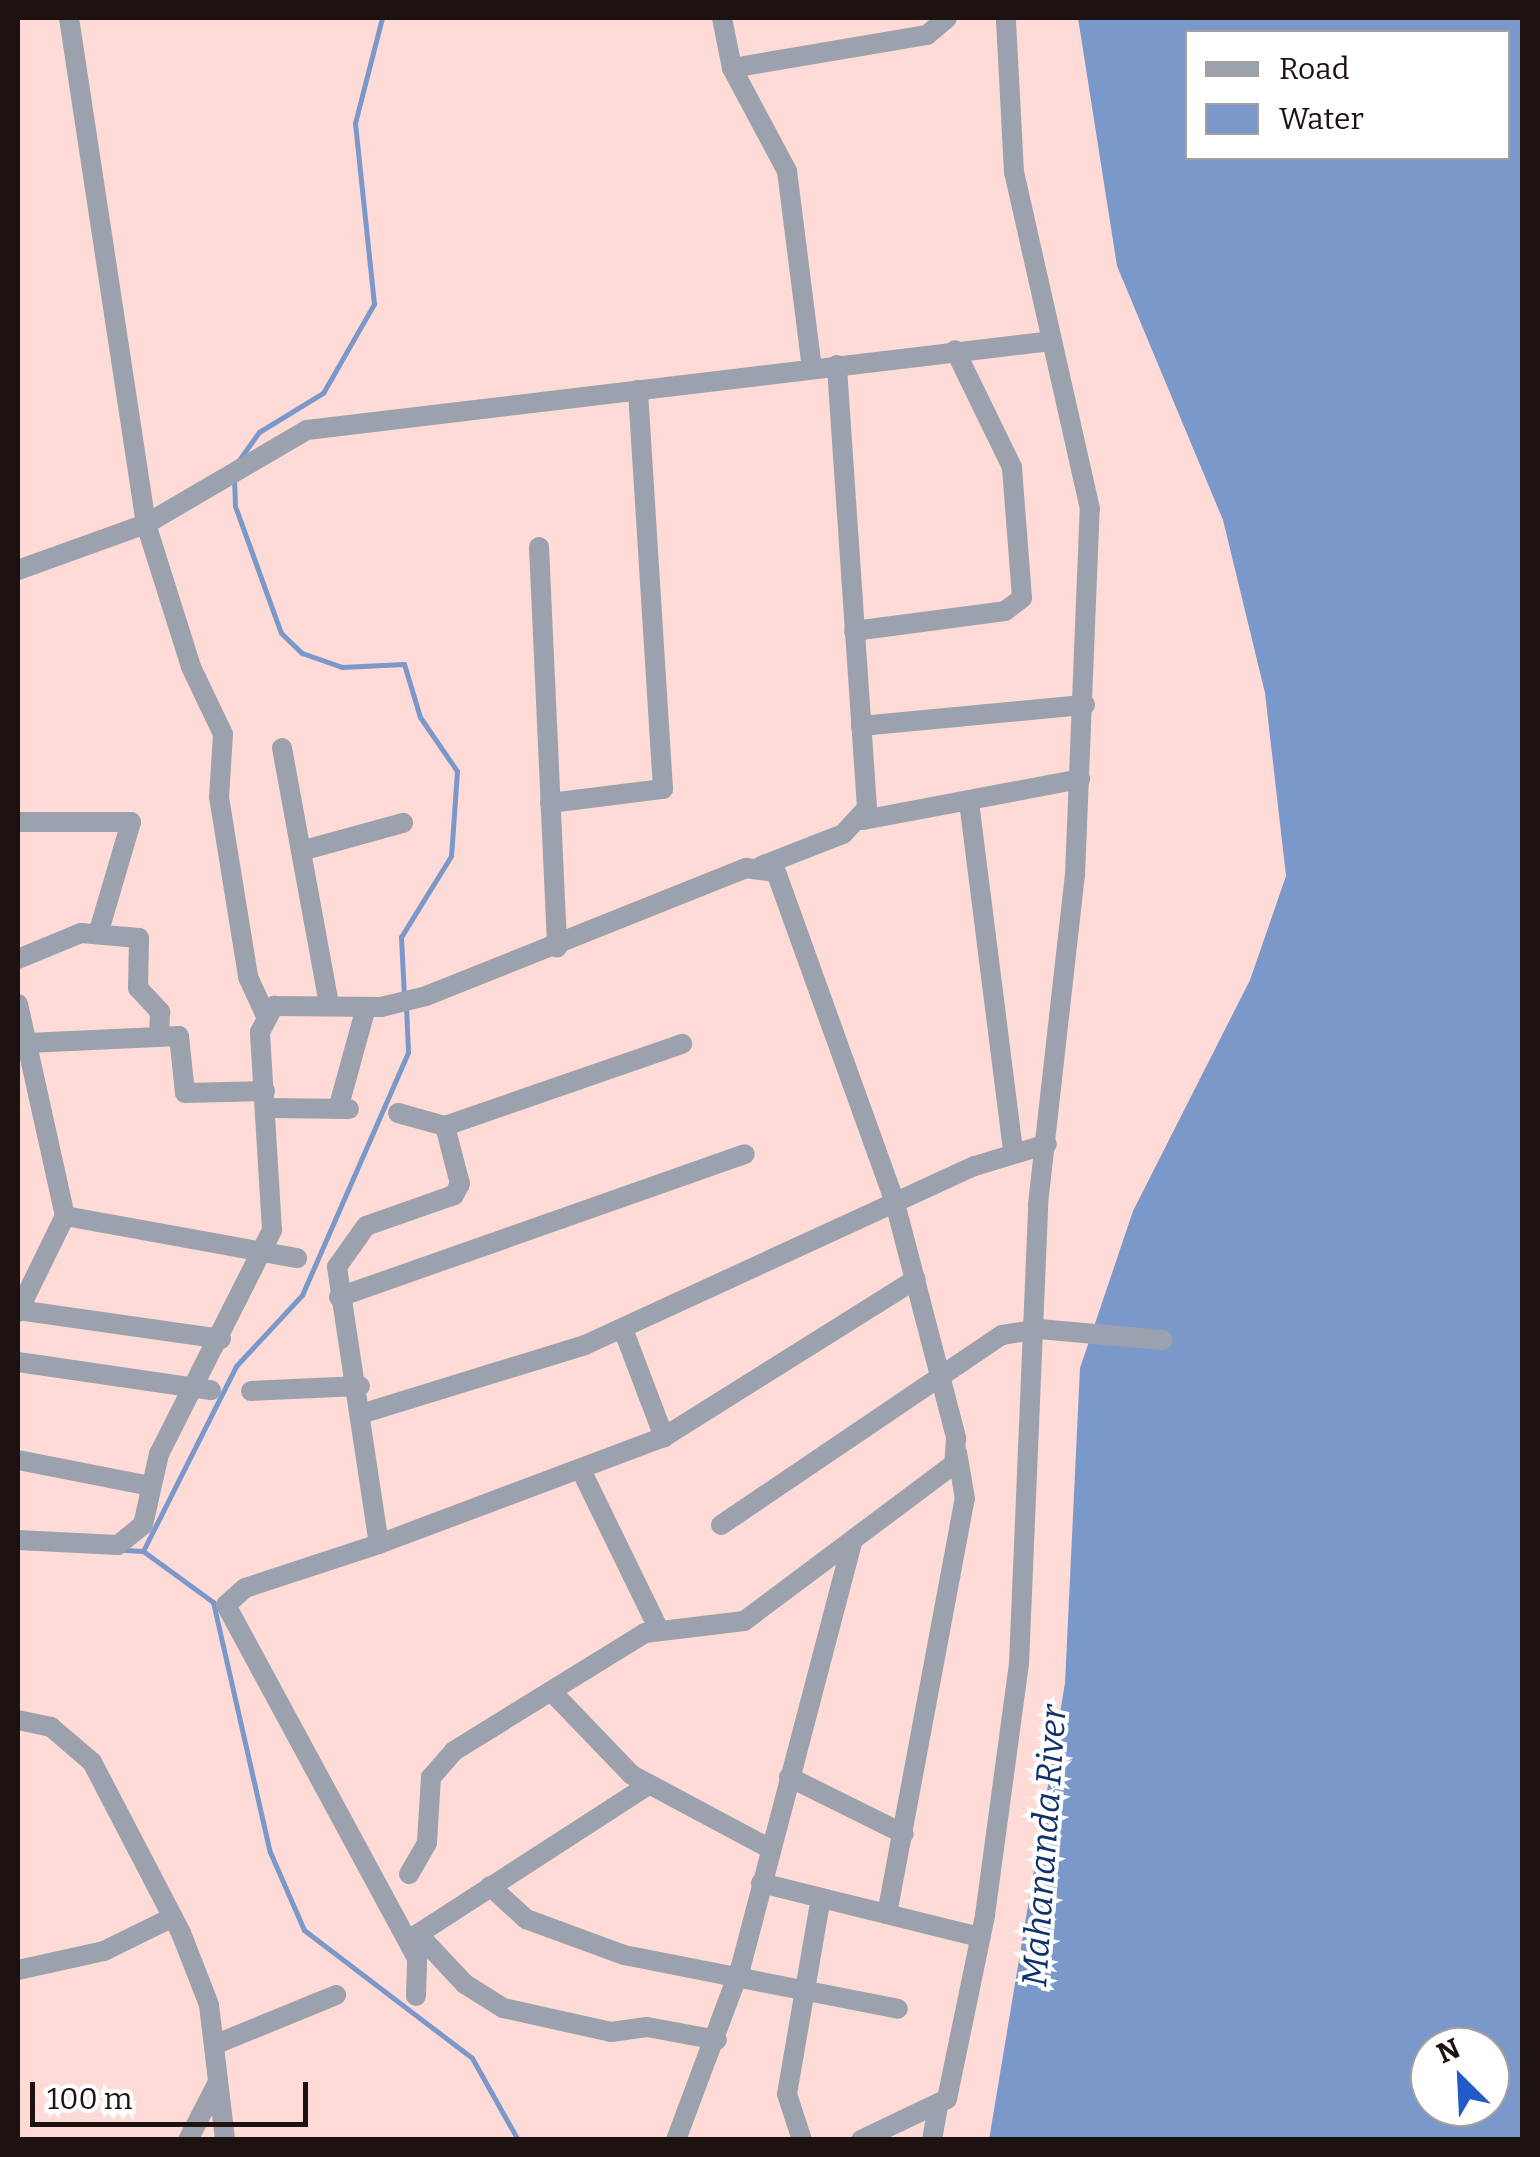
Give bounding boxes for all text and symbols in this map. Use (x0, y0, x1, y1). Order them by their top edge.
legend (1185, 30, 1510, 160)
text: Road (1279, 51, 1350, 87)
text: Water (1279, 101, 1364, 137)
water label: Mahananda River (1013, 1704, 1075, 1988)
north arrow (1410, 2027, 1510, 2127)
text: N (1432, 2031, 1465, 2070)
scale bar (35, 2062, 312, 2124)
text: 100 m (47, 2081, 132, 2117)

